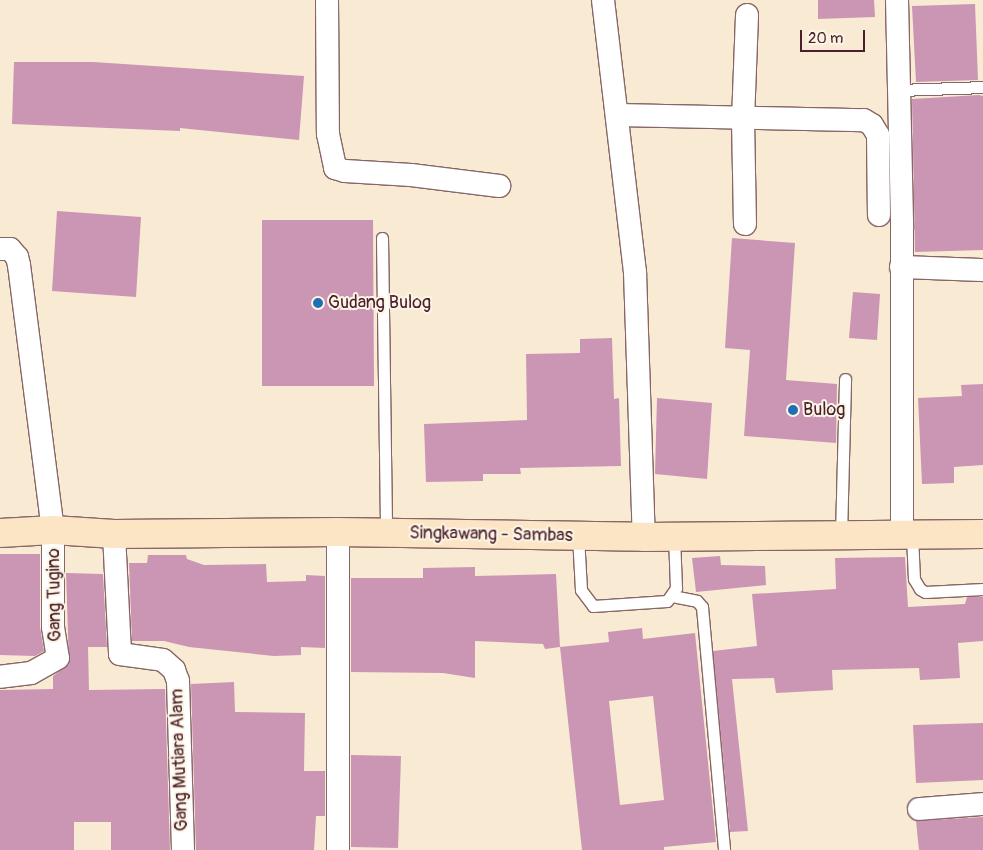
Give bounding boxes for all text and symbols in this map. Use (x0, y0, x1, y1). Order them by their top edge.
scale bar (803, 20, 868, 52)
text: 20 m (808, 29, 843, 48)
place label: Gudang Bulog (328, 292, 431, 314)
marker: Gudang Bulog (312, 297, 324, 309)
place label: Bulog (803, 399, 845, 421)
marker: Bulog (787, 404, 799, 416)
street label: Singkawang - Sambas (409, 523, 573, 547)
street label: Gang Tugino (43, 548, 67, 642)
street label: Gang Mutiara Alam (167, 688, 193, 832)

